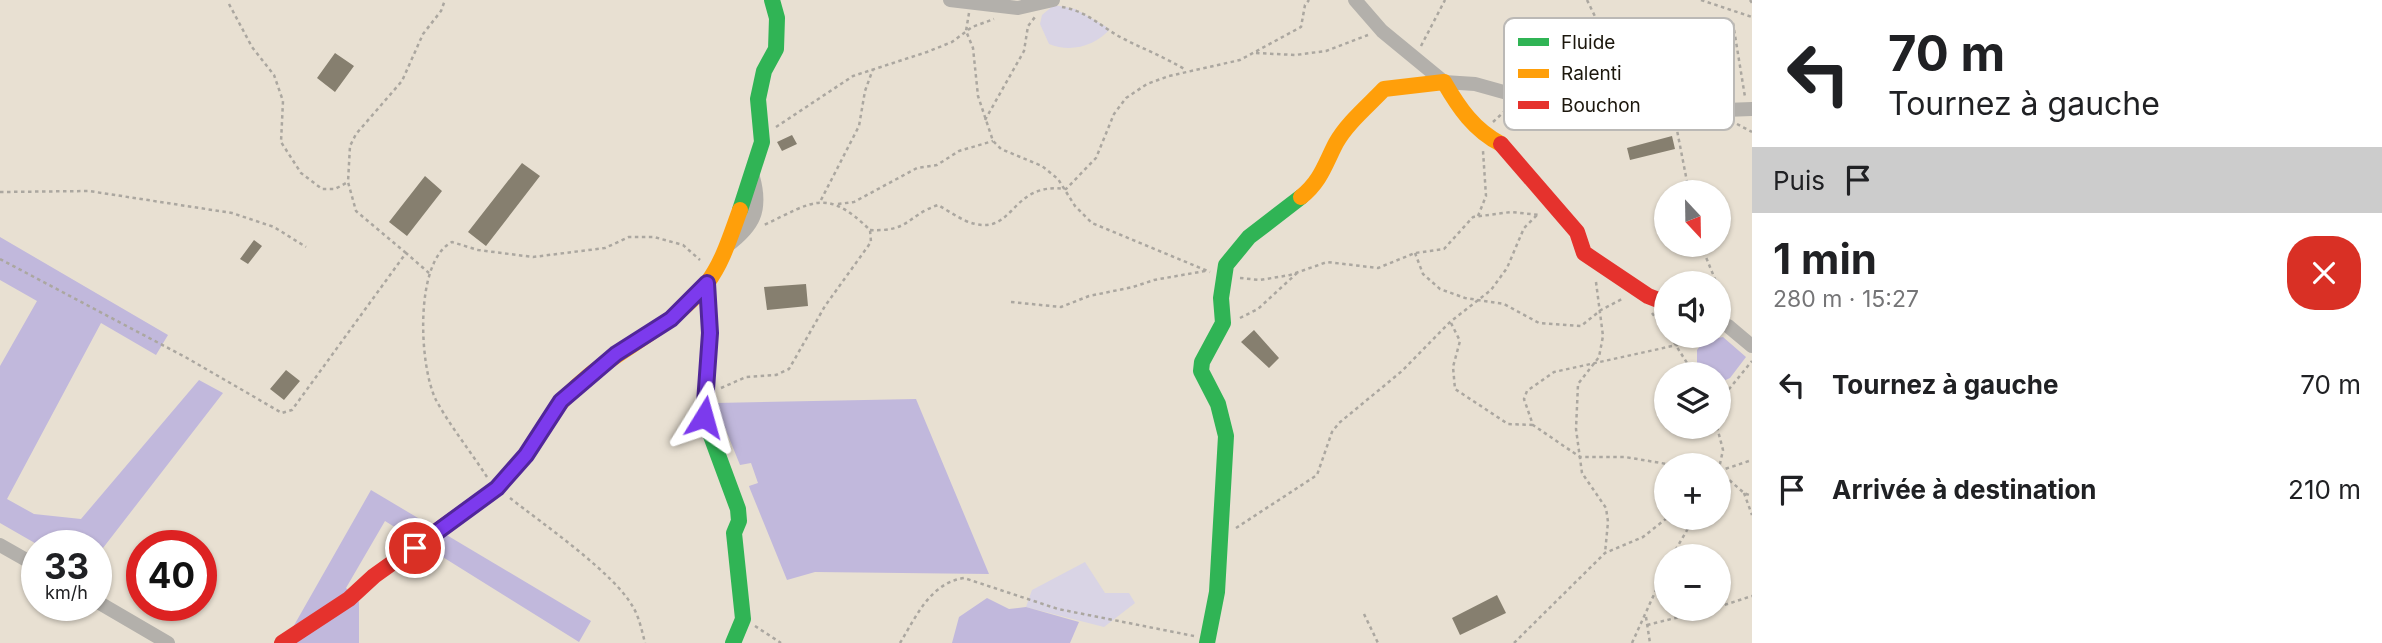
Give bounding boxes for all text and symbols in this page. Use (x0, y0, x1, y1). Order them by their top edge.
legend (1504, 18, 1734, 130)
text: 70 m (1888, 24, 2005, 83)
icon: left (1773, 28, 1864, 119)
text: Fluide (1561, 31, 1615, 54)
text: Ralenti (1561, 62, 1622, 85)
text: Tournez à gauche (1888, 84, 2160, 123)
text: Bouchon (1561, 94, 1641, 117)
icon: arrive (1839, 161, 1877, 199)
text: Puis (1773, 165, 1825, 196)
north arrow (1654, 180, 1731, 257)
map controls (1654, 180, 1731, 621)
text: 1 min (1773, 233, 1877, 284)
button: close (2287, 236, 2361, 310)
button: sound (1654, 271, 1731, 348)
text: 280 m · 15:27 (1773, 285, 1919, 313)
button: layers (1654, 362, 1731, 439)
icon: left (1773, 366, 1811, 404)
text: Tournez à gauche (1832, 369, 2058, 400)
text: 70 m (2300, 369, 2361, 400)
position arrow (667, 380, 741, 454)
button: + (1654, 453, 1731, 530)
icon: arrive (1773, 471, 1811, 509)
text: Arrivée à destination (1832, 474, 2097, 505)
text: 210 m (2288, 474, 2361, 505)
pin (385, 518, 445, 578)
icon: arrive (396, 529, 434, 567)
speed limit sign: 40 (126, 530, 217, 621)
button: − (1654, 544, 1731, 621)
text: 33 (44, 545, 89, 587)
text: km/h (45, 582, 88, 603)

